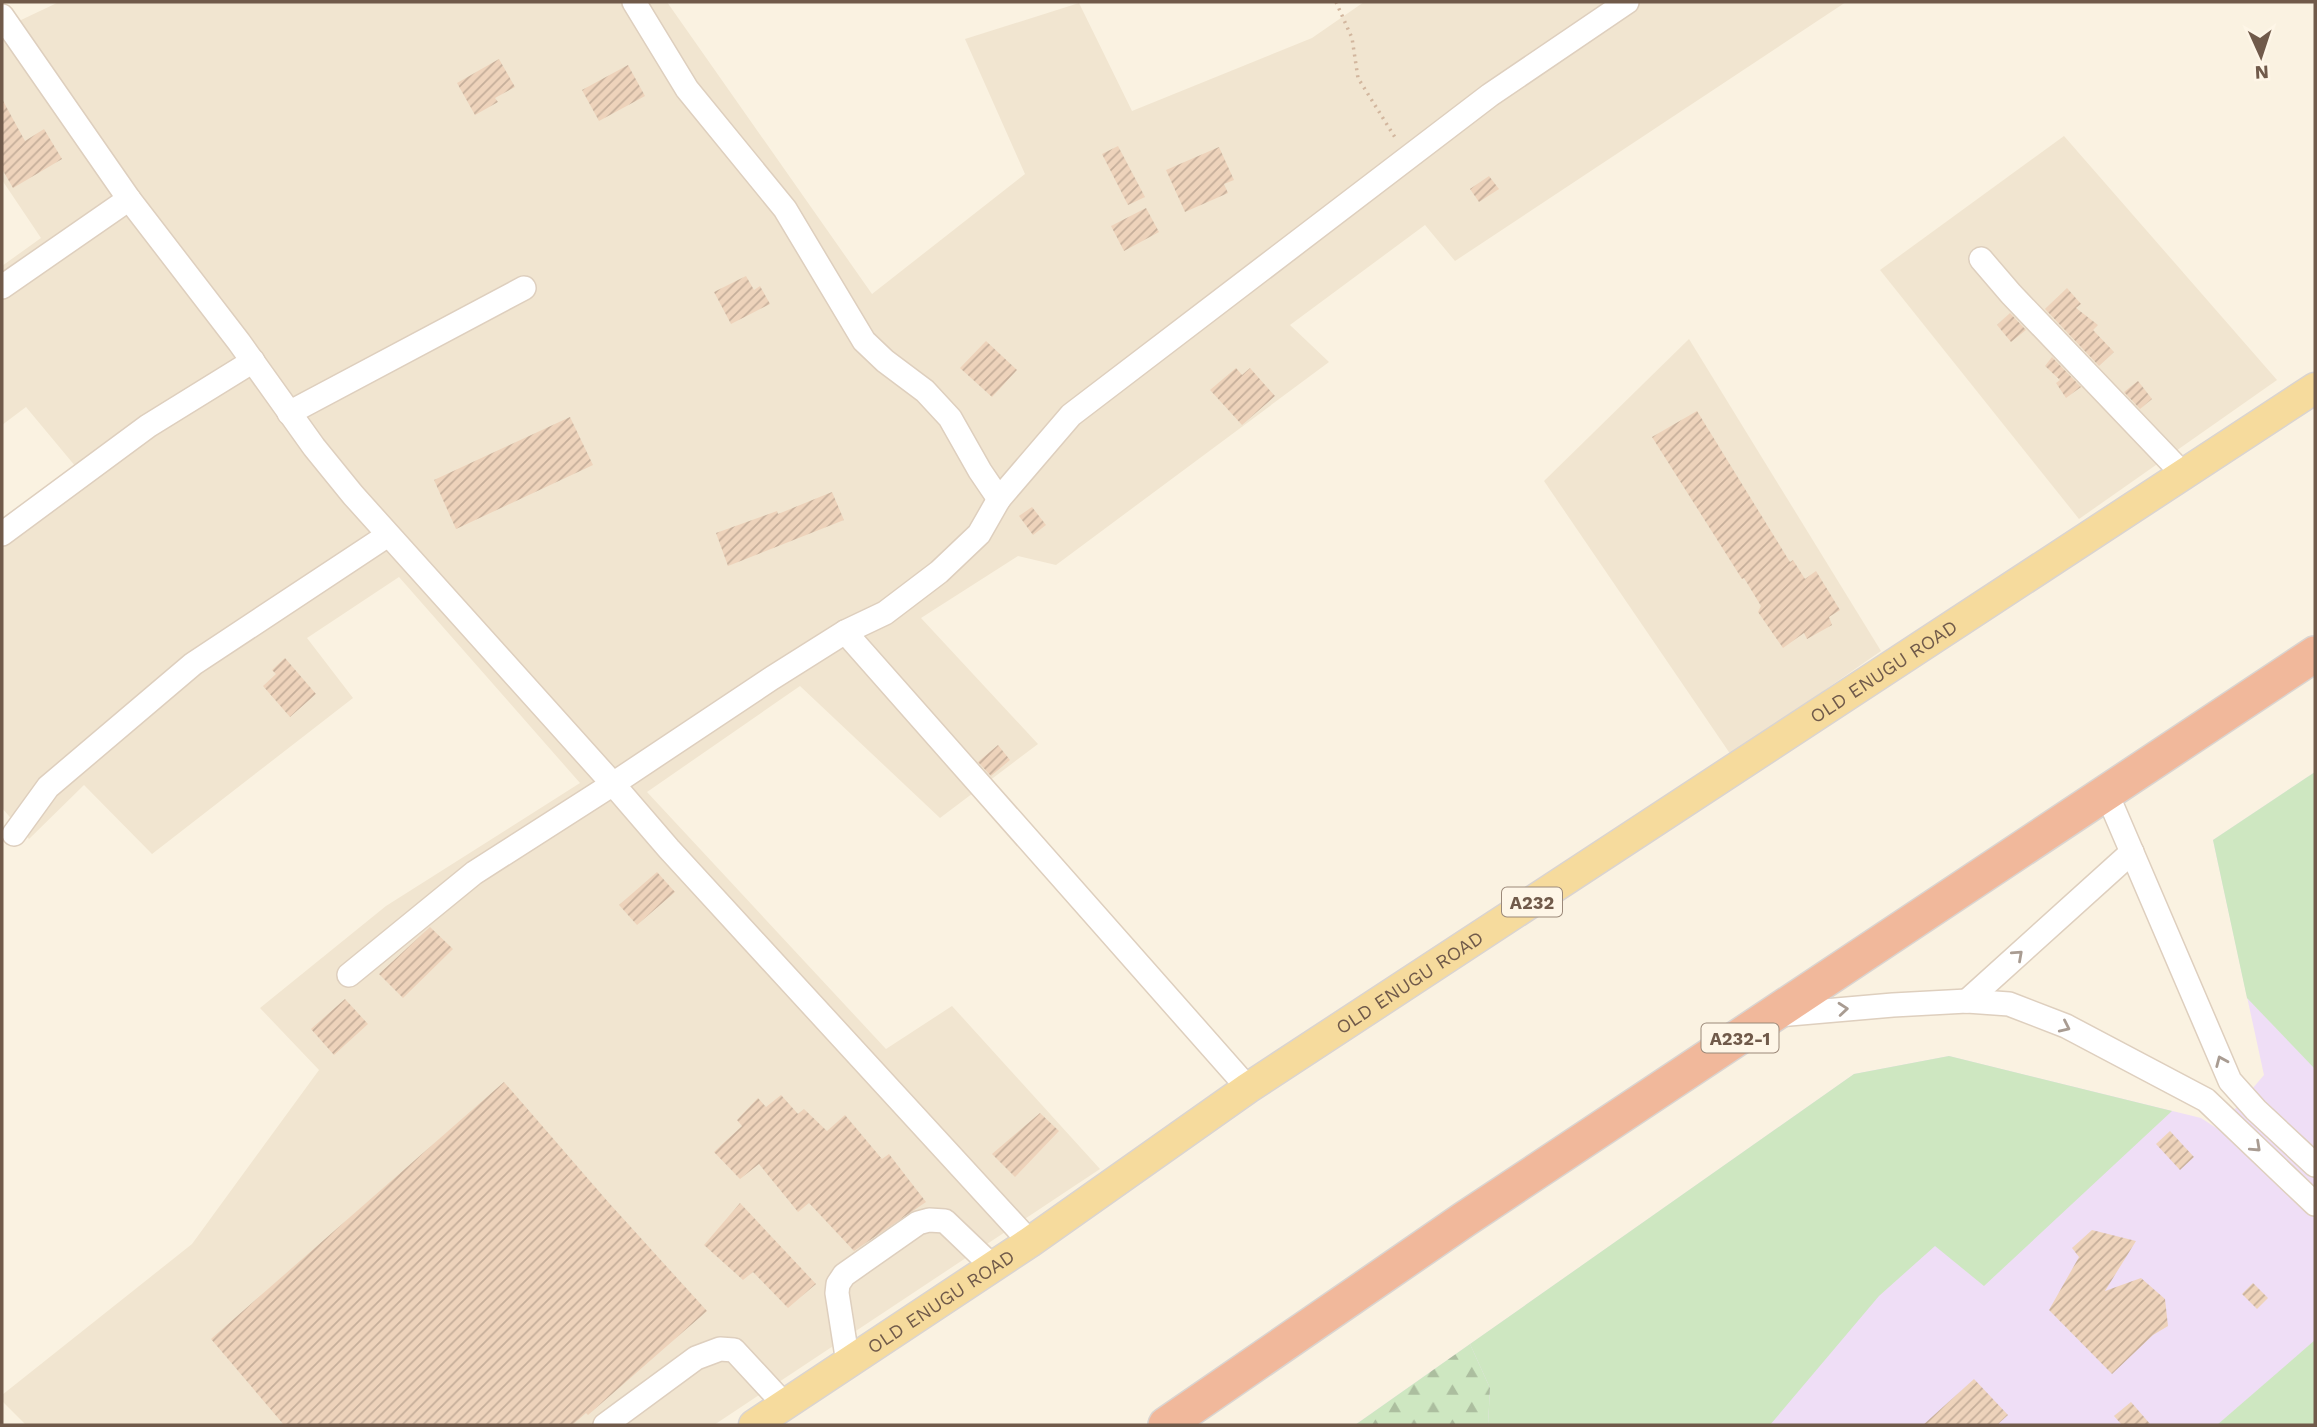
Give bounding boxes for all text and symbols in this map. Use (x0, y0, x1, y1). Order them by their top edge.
north arrow (2226, 21, 2296, 91)
text: N (2254, 61, 2270, 84)
street label: OLD ENUGU ROAD (1805, 614, 1961, 728)
road number: A232 (1502, 888, 1562, 917)
street label: OLD ENUGU ROAD (1331, 925, 1487, 1039)
one-way arrow (2010, 951, 2023, 964)
one-way arrow (1838, 1002, 1849, 1017)
one-way arrow (2058, 1019, 2071, 1033)
road number: A232-1 (1702, 1023, 1778, 1052)
one-way arrow (2215, 1056, 2229, 1068)
one-way arrow (2248, 1139, 2261, 1152)
street label: OLD ENUGU ROAD (863, 1244, 1019, 1358)

